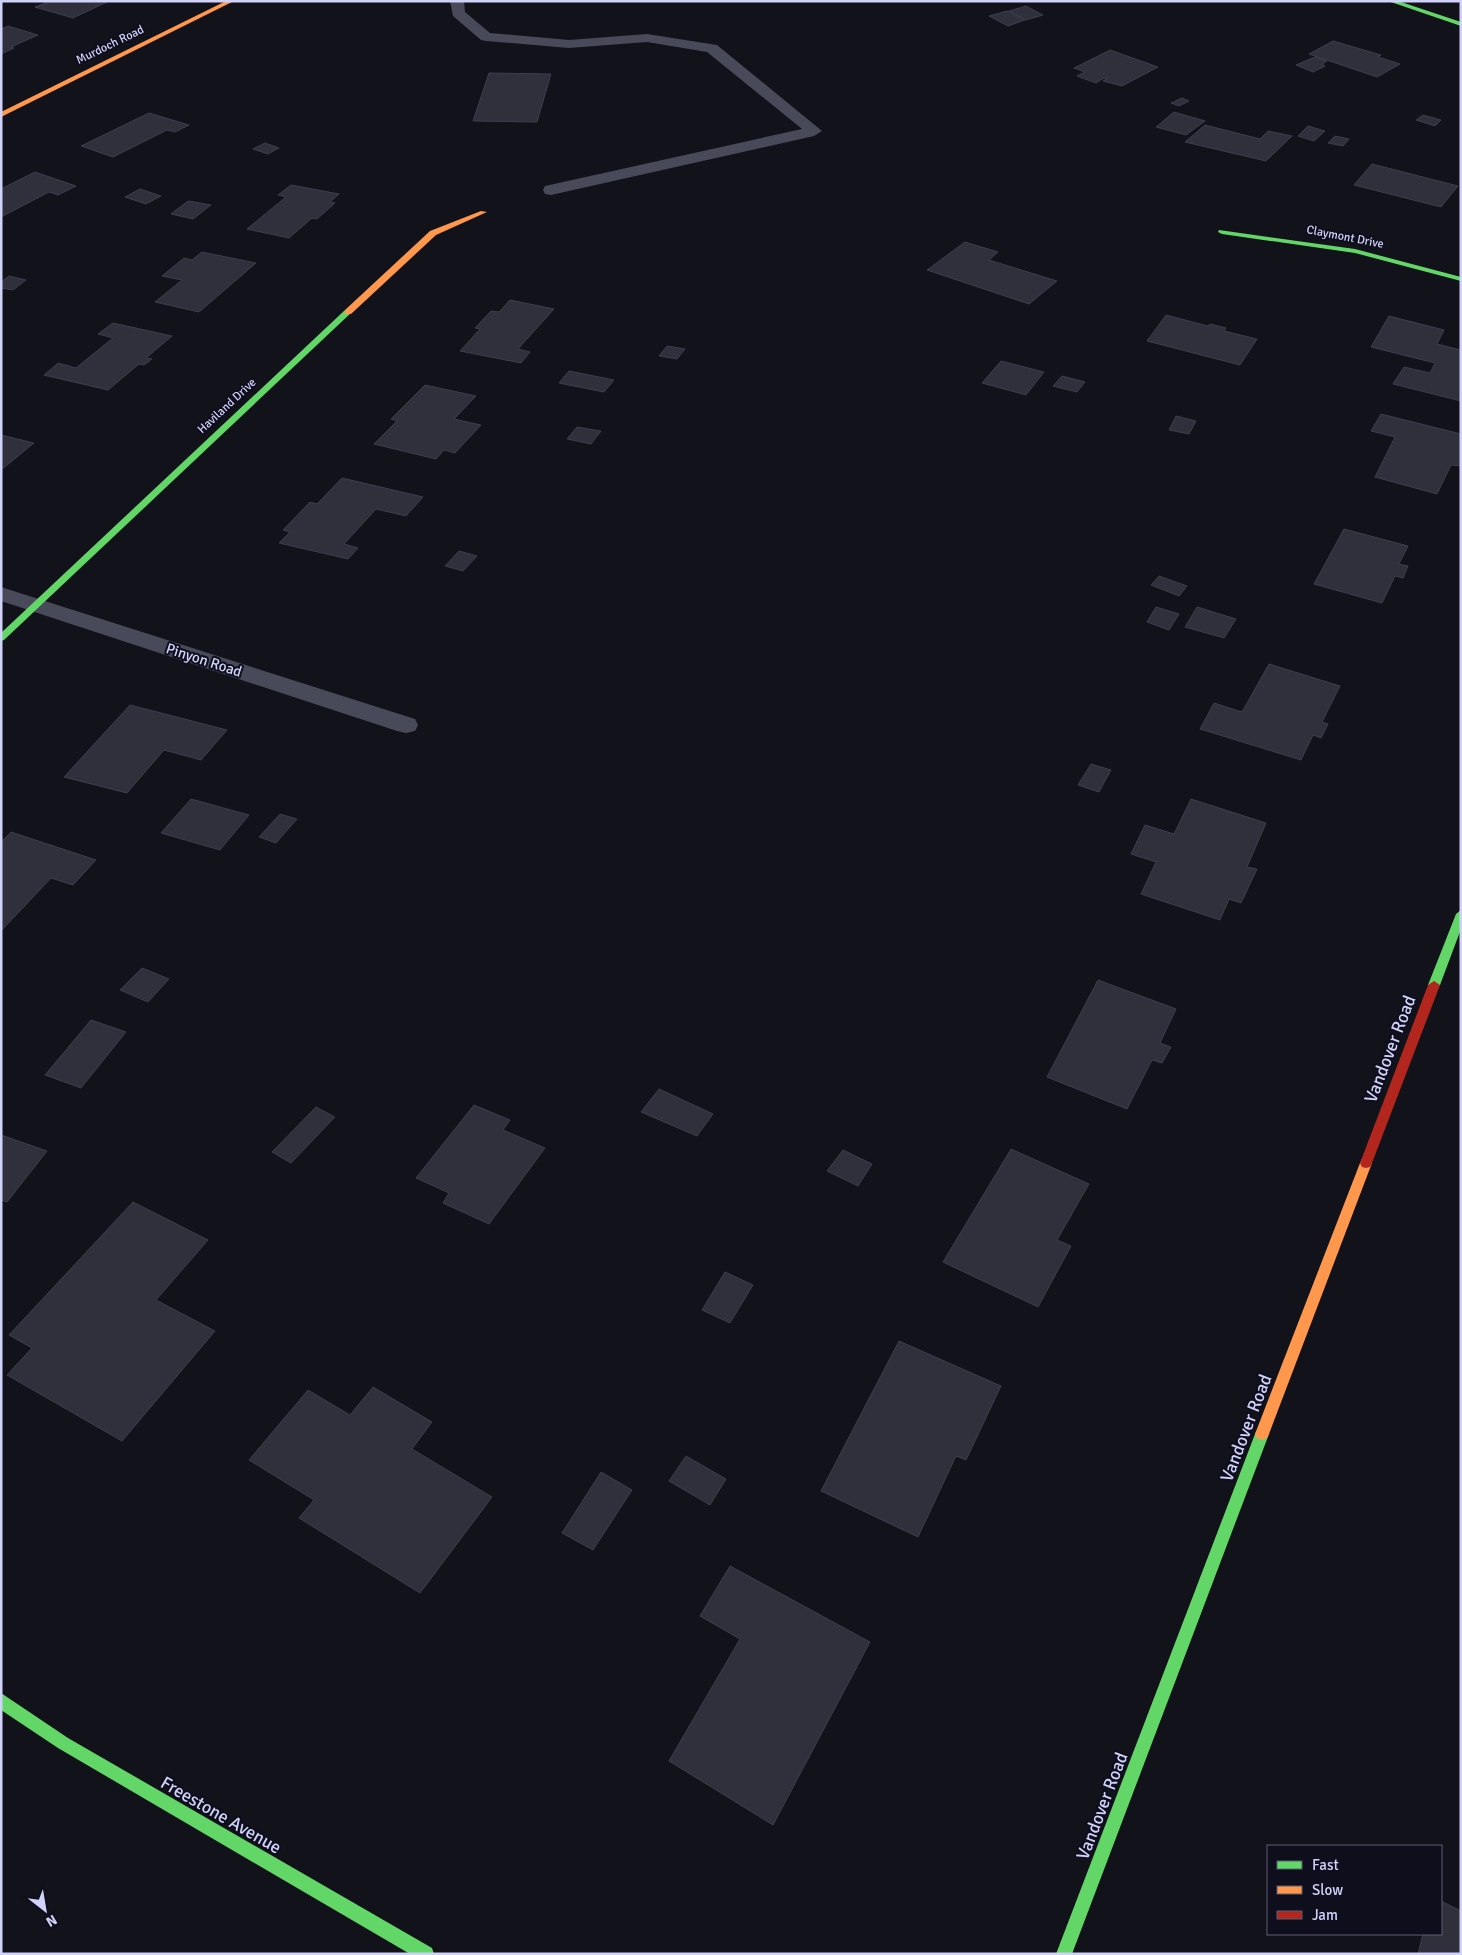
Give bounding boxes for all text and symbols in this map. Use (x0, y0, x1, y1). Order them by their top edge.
street label: Murdoch Road (74, 22, 146, 68)
street label: Claymont Drive (1305, 222, 1385, 252)
street label: Haviland Drive (195, 375, 259, 437)
street label: Pinyon Road (164, 639, 244, 681)
street label: Vandover Road (1359, 992, 1421, 1106)
street label: Vandover Road (1215, 1371, 1277, 1485)
street label: Vandover Road (1071, 1749, 1133, 1863)
street label: Freestone Avenue (157, 1772, 285, 1858)
legend (1267, 1845, 1442, 1935)
text: Fast (1312, 1856, 1339, 1874)
text: Slow (1312, 1881, 1343, 1899)
north arrow (20, 1885, 70, 1935)
text: Jam (1312, 1906, 1338, 1924)
text: N (43, 1911, 60, 1931)

